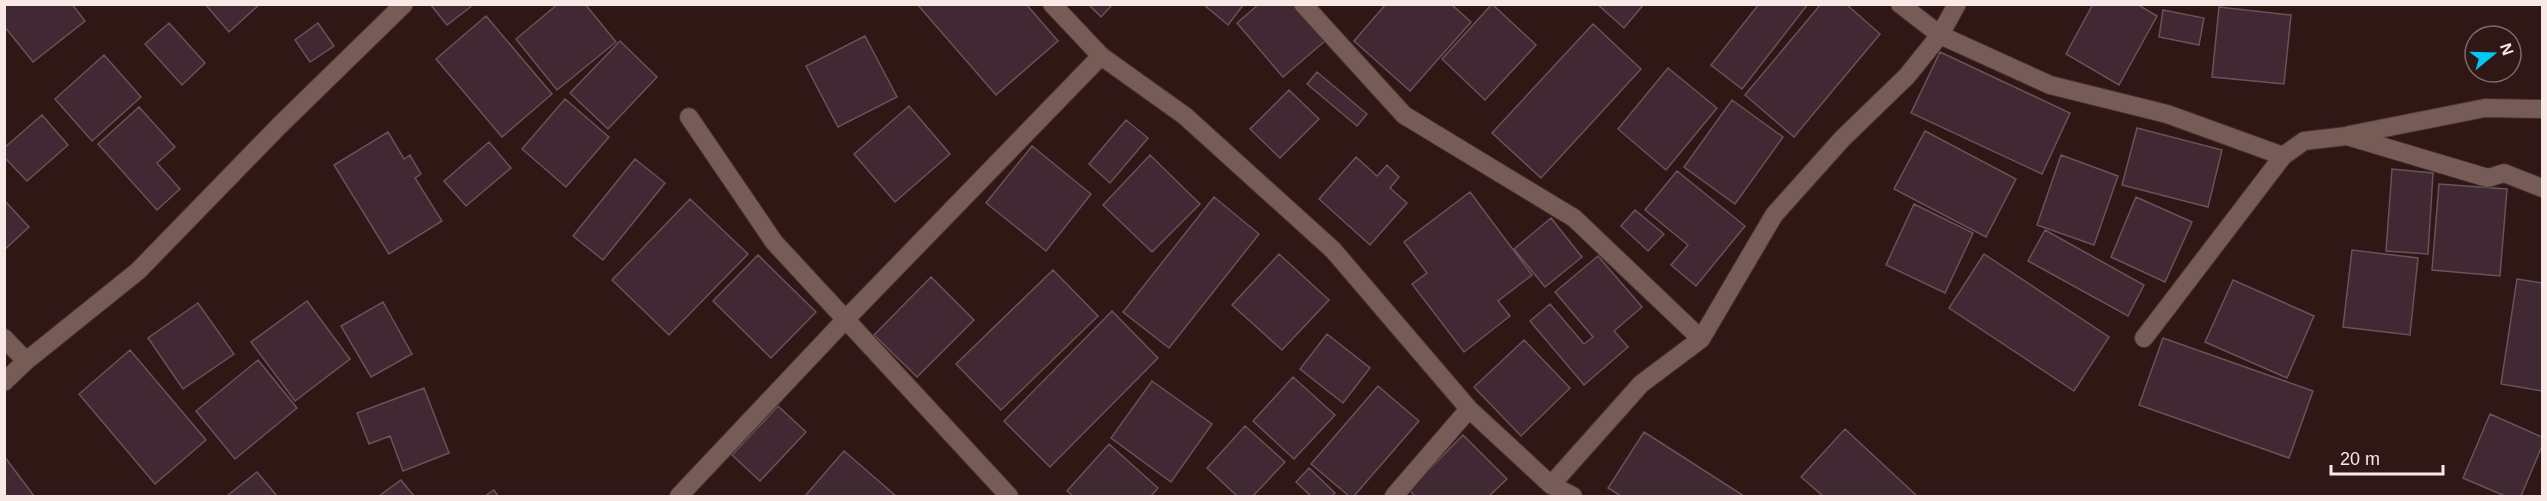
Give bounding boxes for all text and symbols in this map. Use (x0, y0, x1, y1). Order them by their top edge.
north arrow (2463, 24, 2523, 84)
text: N (2497, 41, 2517, 58)
scale bar (2331, 438, 2444, 476)
text: 20 m (2340, 449, 2380, 469)

